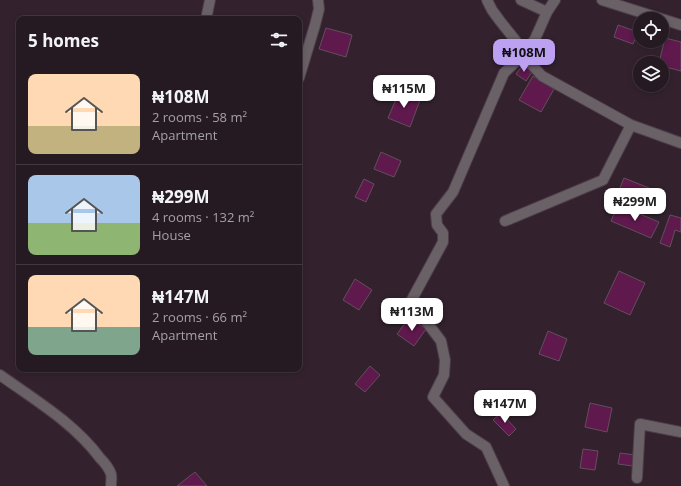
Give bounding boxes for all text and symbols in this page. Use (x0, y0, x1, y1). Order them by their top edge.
map controls (633, 12, 669, 92)
button: locate (633, 12, 669, 48)
text: 5 homes (28, 29, 99, 52)
icon: filters (268, 29, 290, 51)
pin: ₦108M (496, 39, 552, 73)
text: ₦108M (502, 43, 546, 61)
button: layers (633, 56, 669, 92)
pin: ₦115M (376, 75, 432, 109)
text: ₦115M (382, 79, 426, 97)
text: ₦108M (152, 85, 209, 108)
icon: home (60, 90, 108, 138)
text: 2 rooms · 58 m² (152, 108, 247, 126)
text: Apartment (152, 126, 217, 144)
text: ₦299M (152, 185, 209, 208)
pin: ₦299M (607, 188, 663, 222)
icon: home (60, 191, 108, 239)
text: ₦299M (613, 192, 657, 210)
text: 4 rooms · 132 m² (152, 208, 254, 226)
text: House (152, 226, 191, 244)
text: ₦147M (152, 285, 209, 308)
icon: home (60, 291, 108, 339)
pin: ₦113M (384, 298, 440, 332)
text: ₦113M (390, 302, 434, 320)
text: 2 rooms · 66 m² (152, 308, 247, 326)
text: Apartment (152, 326, 217, 344)
pin: ₦147M (477, 390, 533, 424)
text: ₦147M (483, 394, 527, 412)

